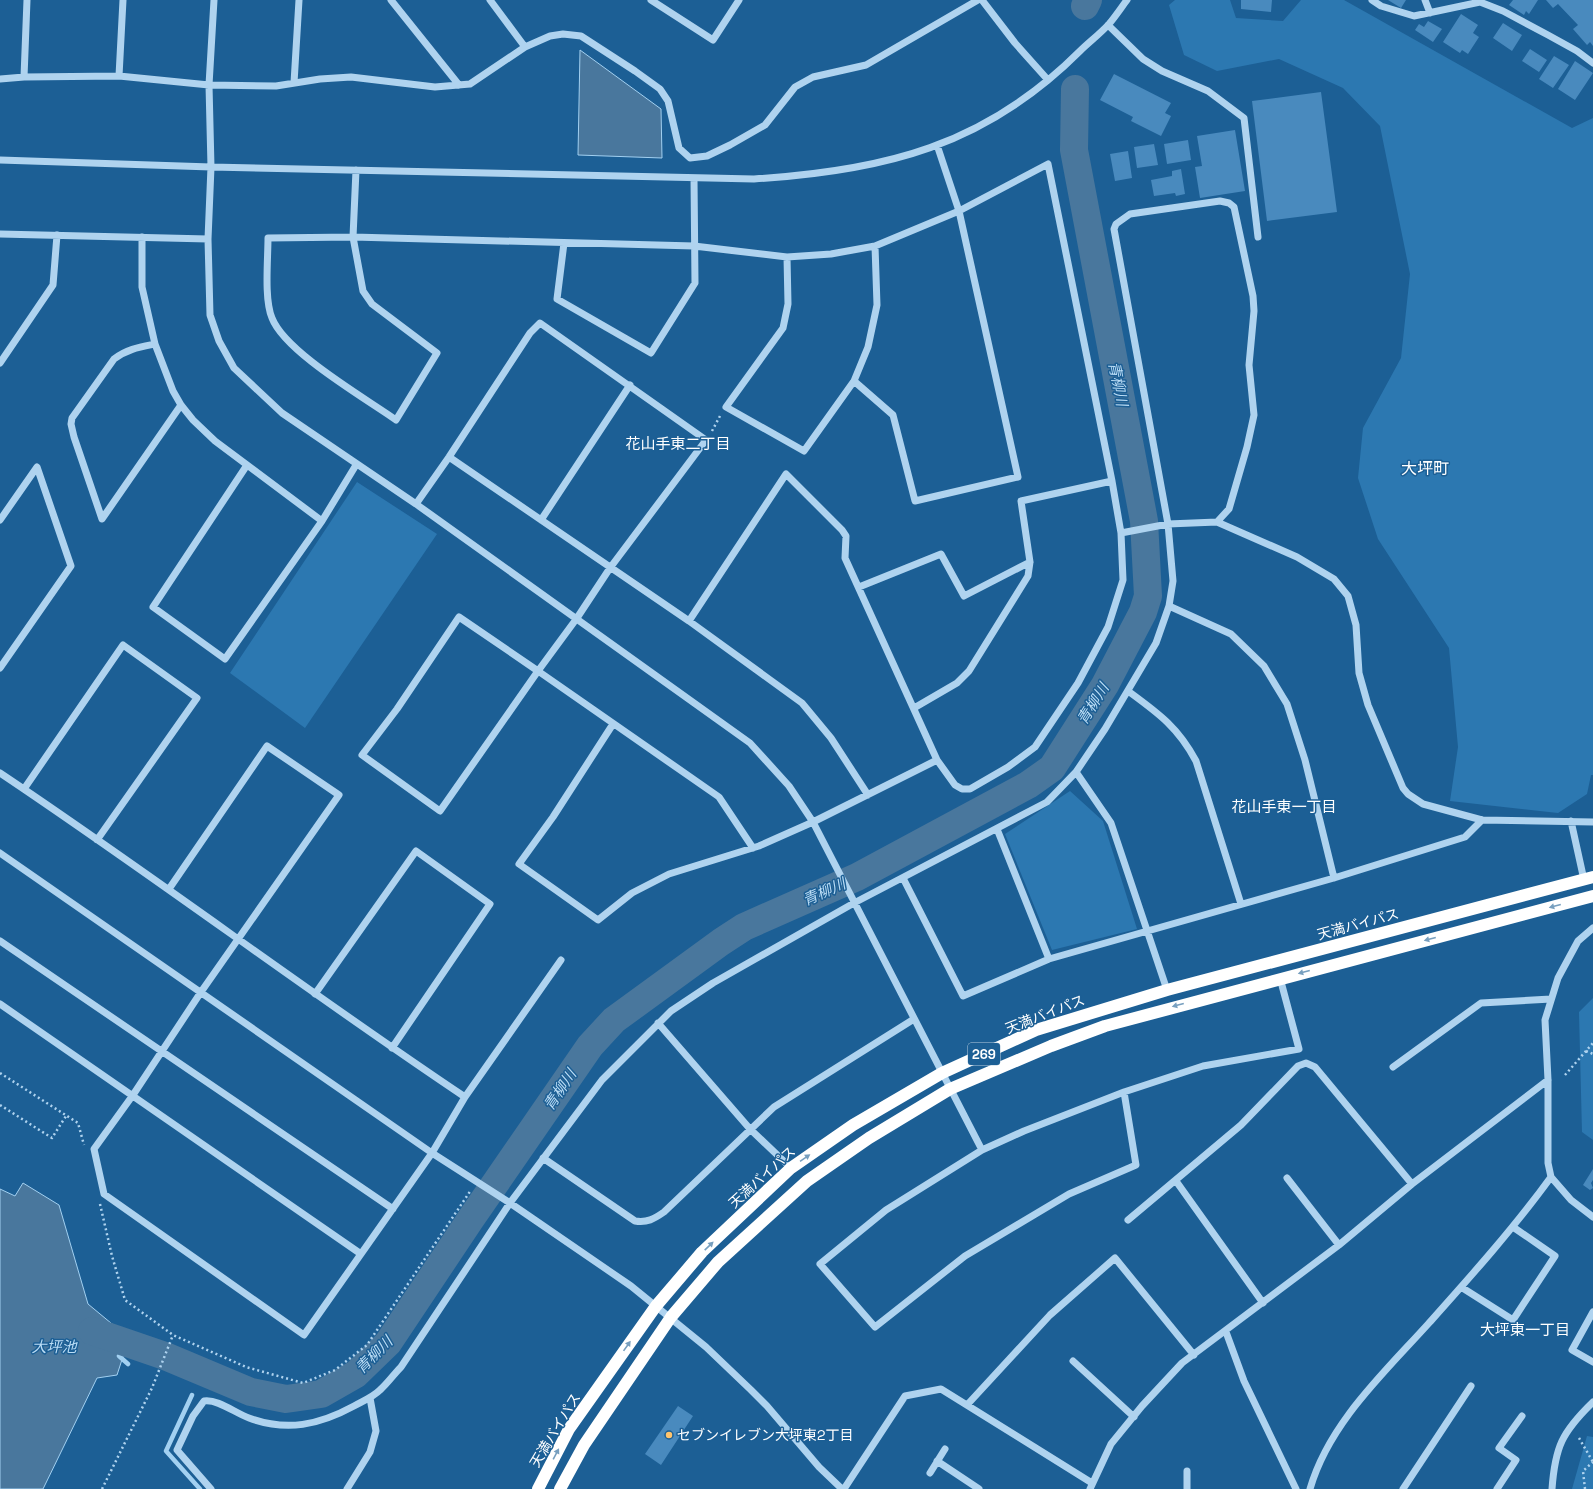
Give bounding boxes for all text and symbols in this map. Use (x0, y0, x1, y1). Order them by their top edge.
water label: 青柳川 (1105, 360, 1132, 410)
district label: 花山手東二丁目 (625, 434, 731, 453)
district label: 大坪町 (1401, 458, 1449, 479)
water label: 青柳川 (1073, 678, 1114, 728)
district label: 花山手東一丁目 (1231, 797, 1337, 816)
water label: 青柳川 (799, 873, 850, 909)
one-way arrow (1549, 903, 1561, 909)
street label: 天満バイパス (1315, 904, 1401, 944)
one-way arrow (1423, 936, 1435, 942)
one-way arrow (1298, 970, 1310, 976)
street label: 天満バイパス (1003, 991, 1087, 1037)
one-way arrow (1172, 1003, 1184, 1009)
road number: 269 (968, 1043, 1000, 1065)
water label: 青柳川 (539, 1064, 581, 1114)
street label: 天満バイパス (725, 1142, 799, 1212)
one-way arrow (800, 1154, 810, 1162)
one-way arrow (704, 1241, 715, 1250)
district label: 大坪東一丁目 (1480, 1320, 1570, 1339)
water label: 青柳川 (351, 1331, 398, 1377)
water label: 大坪池 (31, 1337, 78, 1356)
one-way arrow (623, 1341, 631, 1351)
street label: 天満バイパス (526, 1389, 584, 1471)
place label: セブンイレブン大坪東2丁目 (677, 1426, 853, 1444)
marker: セブンイレブン大坪東2丁目 (664, 1430, 674, 1440)
one-way arrow (553, 1449, 559, 1460)

